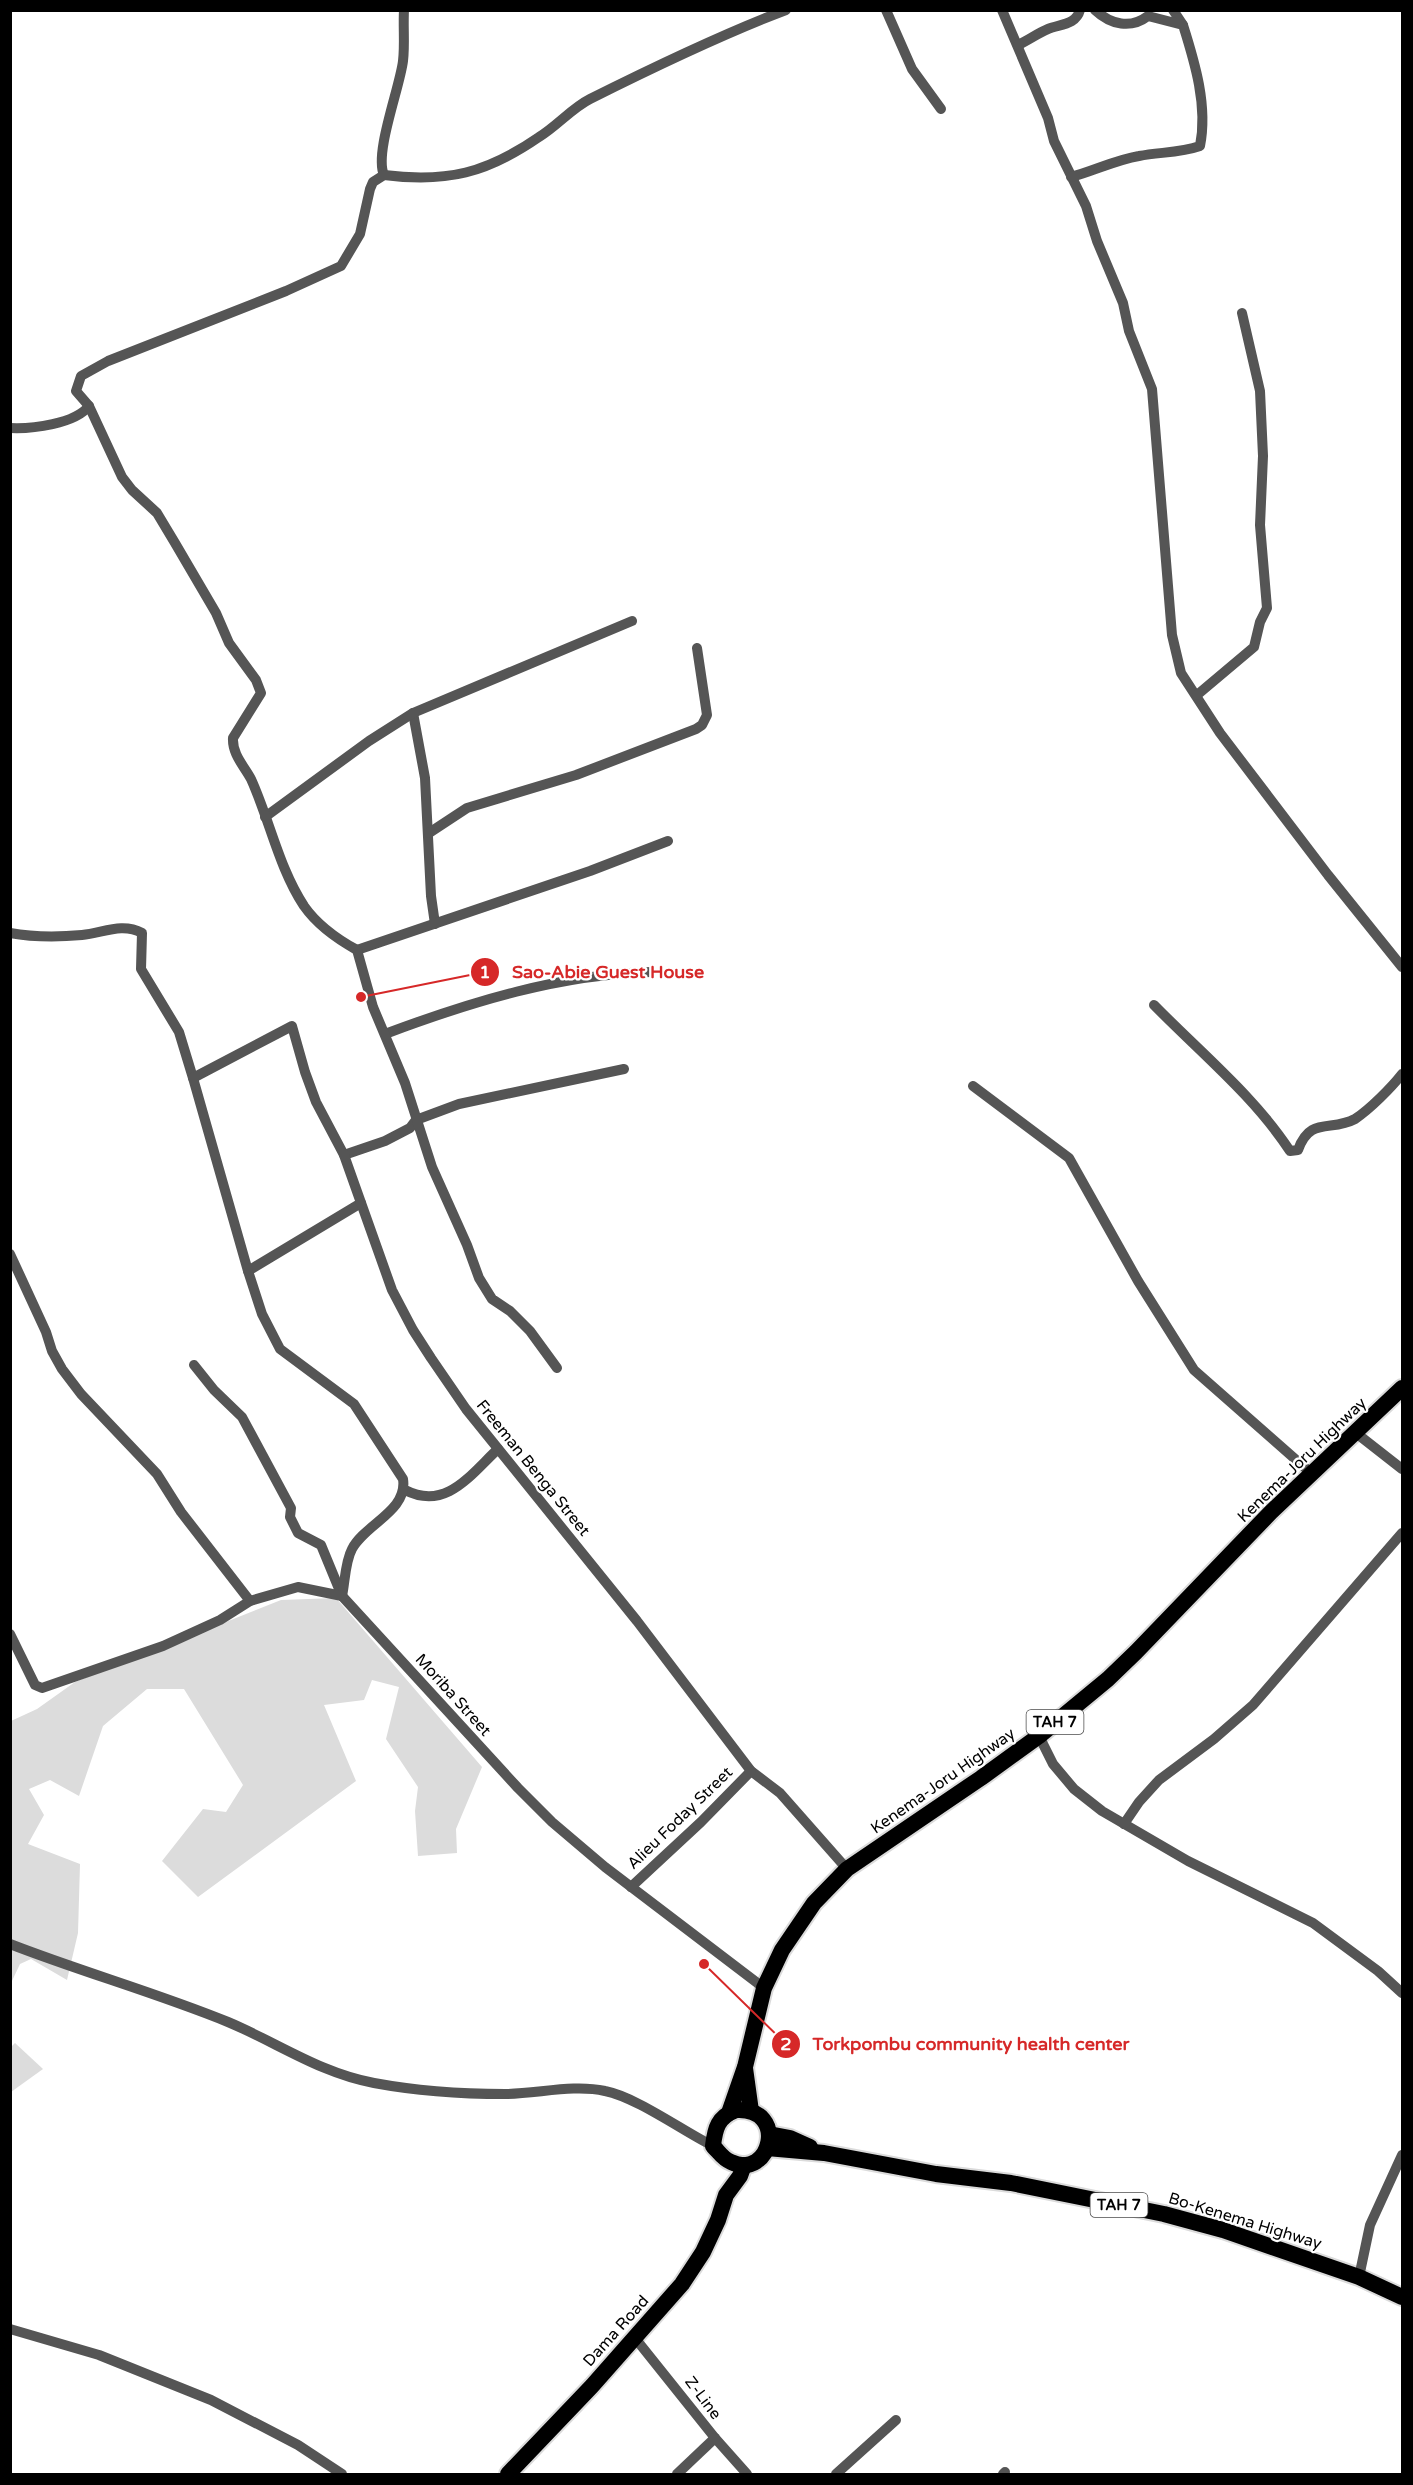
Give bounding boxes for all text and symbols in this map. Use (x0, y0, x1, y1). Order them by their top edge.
callout: Sao-Abie Guest House (470, 954, 717, 990)
text: 1 (479, 961, 491, 983)
text: Sao-Abie Guest House (512, 961, 704, 983)
street label: Kenema-Joru Highway (1233, 1393, 1371, 1527)
street label: Freeman Benga Street (472, 1396, 594, 1540)
street label: Moriba Street (411, 1650, 495, 1740)
road number: TAH 7 (1026, 1710, 1084, 1734)
street label: Kenema-Joru Highway (867, 1723, 1019, 1838)
street label: Alieu Foday Street (623, 1763, 737, 1873)
callout: Torkpombu community health center (771, 2026, 1142, 2062)
text: 2 (780, 2033, 792, 2055)
text: Torkpombu community health center (812, 2033, 1131, 2055)
street label: Bo-Kenema Highway (1166, 2188, 1324, 2254)
road number: TAH 7 (1090, 2193, 1148, 2217)
street label: Dama Road (579, 2291, 653, 2371)
street label: Z-Line (680, 2373, 726, 2423)

